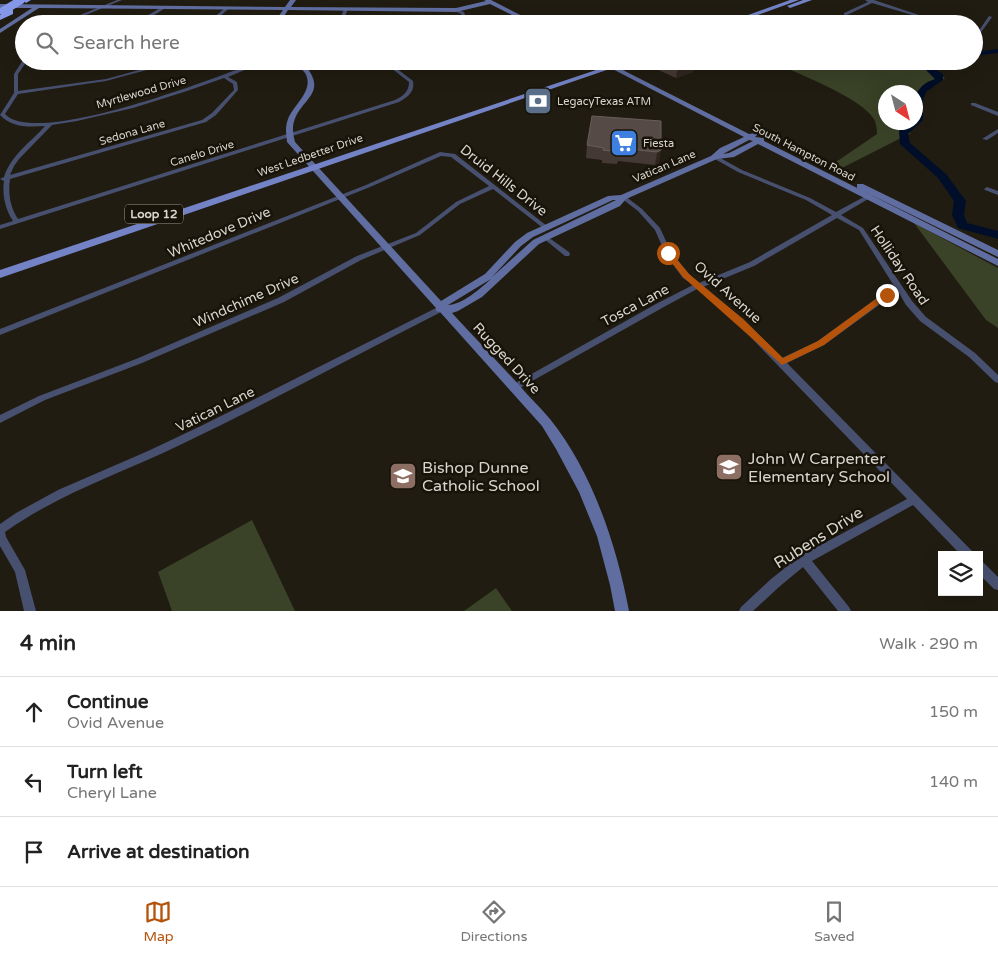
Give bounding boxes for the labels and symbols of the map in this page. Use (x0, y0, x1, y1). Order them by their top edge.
street label: Myrtlewood Drive (95, 73, 187, 112)
north arrow (878, 85, 923, 130)
bank icon: LegacyTexas ATM (523, 86, 553, 116)
place label: LegacyTexas ATM (557, 95, 651, 108)
street label: Sedona Lane (98, 117, 167, 148)
street label: South Hampton Road (750, 121, 857, 184)
supermarket icon: Fiesta (609, 128, 639, 158)
street label: West Ledbetter Drive (256, 131, 365, 180)
place label: Fiesta (643, 137, 674, 150)
street label: Canelo Drive (169, 138, 236, 169)
street label: Druid Hills Drive (457, 141, 551, 220)
street label: Vatican Lane (631, 147, 698, 186)
street label: Whitedove Drive (165, 203, 273, 262)
road number: Loop 12 (125, 204, 183, 223)
street label: Holliday Road (867, 222, 932, 308)
route start (657, 242, 680, 265)
street label: Ovid Avenue (690, 258, 765, 327)
street label: Windchime Drive (191, 270, 301, 331)
street label: Tosca Lane (598, 280, 672, 330)
route end (876, 284, 899, 307)
street label: Rugged Drive (469, 319, 544, 397)
street label: Vatican Lane (173, 383, 257, 436)
place label: John W Carpenter Elementary School (748, 449, 890, 487)
school or university icon: John W Carpenter Elementary School (714, 452, 744, 482)
place label: Bishop Dunne Catholic School (422, 458, 540, 496)
school or university icon: Bishop Dunne Catholic School (388, 461, 418, 491)
street label: Rubens Drive (770, 503, 867, 573)

